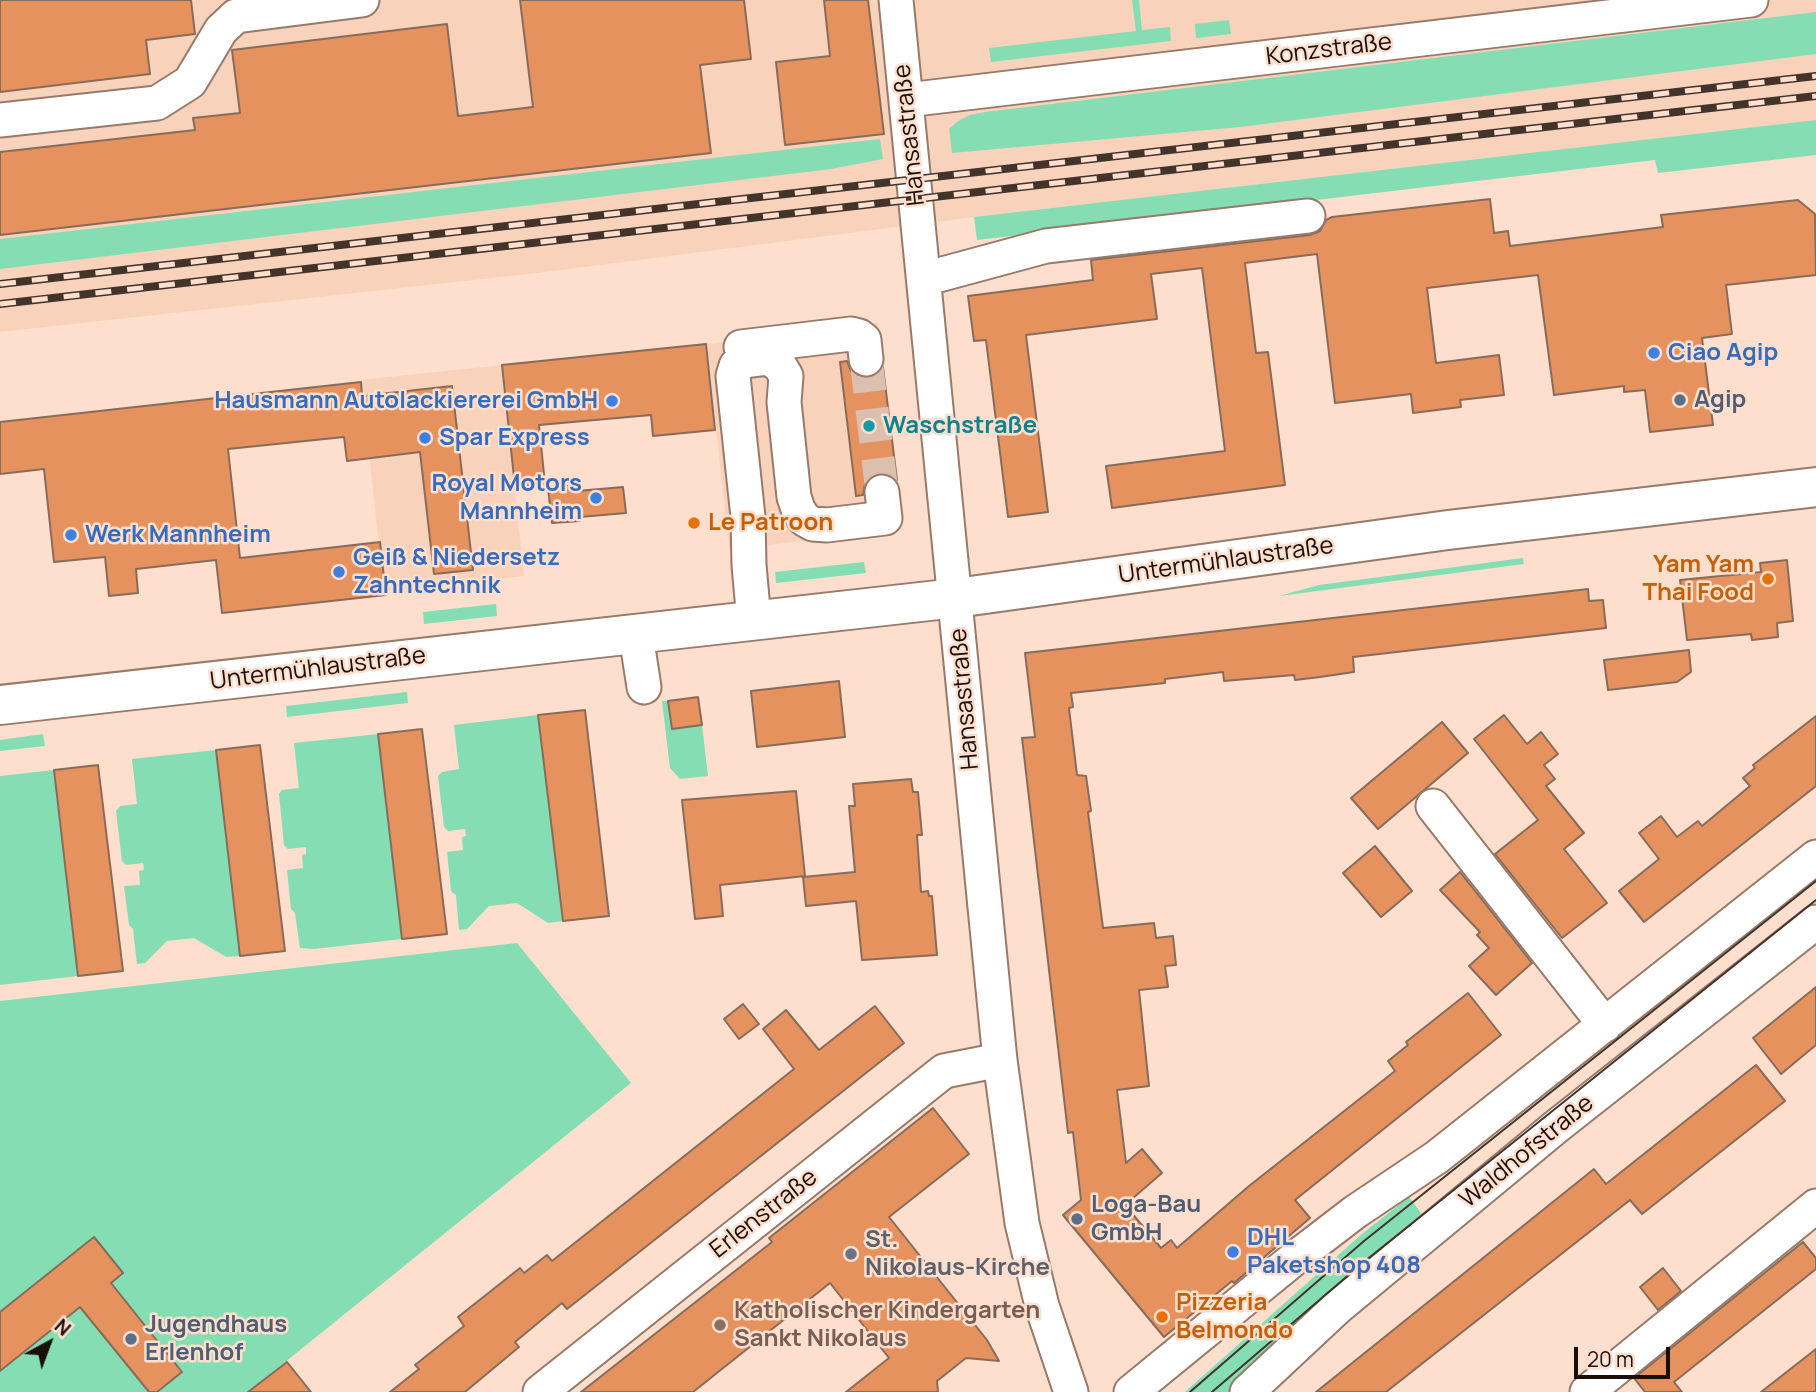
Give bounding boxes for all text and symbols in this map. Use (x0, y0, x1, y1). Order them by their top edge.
street label: Konzstraße (1264, 28, 1394, 72)
street label: Hansastraße (888, 63, 932, 207)
place label: Ciao Agip (1668, 339, 1778, 367)
marker: Ciao Agip (1646, 345, 1662, 361)
place label: Agip (1694, 386, 1746, 414)
place label: Hausmann Autolackiererei GmbH (214, 387, 598, 415)
marker: Agip (1672, 392, 1688, 408)
marker: Hausmann Autolackiererei GmbH (604, 393, 620, 409)
place label: Waschstraße (883, 412, 1037, 440)
marker: Waschstraße (861, 418, 877, 434)
place label: Spar Express (439, 424, 590, 452)
marker: Spar Express (417, 430, 433, 446)
place label: Royal Motors Mannheim (431, 470, 582, 526)
marker: Royal Motors Mannheim (588, 490, 604, 506)
place label: Le Patroon (708, 509, 833, 537)
marker: Le Patroon (686, 515, 702, 531)
place label: Werk Mannheim (85, 521, 271, 549)
marker: Werk Mannheim (63, 527, 79, 543)
street label: Untermühlaustraße (1117, 532, 1335, 590)
place label: Geiß & Niedersetz Zahntechnik (353, 544, 560, 600)
place label: Yam Yam Thai Food (1642, 551, 1754, 607)
marker: Geiß & Niedersetz Zahntechnik (331, 564, 347, 580)
marker: Yam Yam Thai Food (1760, 571, 1776, 587)
street label: Hansastraße (944, 627, 986, 771)
street label: Untermühlaustraße (209, 641, 427, 697)
street label: Waldhofstraße (1454, 1089, 1600, 1215)
street label: Erlenstraße (705, 1163, 823, 1265)
place label: Loga-Bau GmbH (1091, 1191, 1201, 1247)
marker: Loga-Bau GmbH (1069, 1211, 1085, 1227)
place label: DHL Paketshop 408 (1247, 1224, 1421, 1280)
place label: St. Nikolaus-Kirche (865, 1226, 1050, 1282)
marker: DHL Paketshop 408 (1225, 1244, 1241, 1260)
marker: St. Nikolaus-Kirche (843, 1246, 859, 1262)
place label: Pizzeria Belmondo (1176, 1289, 1293, 1345)
place label: Katholischer Kindergarten Sankt Nikolaus (734, 1297, 1040, 1353)
north arrow (14, 1308, 84, 1378)
marker: Pizzeria Belmondo (1154, 1309, 1170, 1325)
place label: Jugendhaus Erlenhof (145, 1311, 287, 1367)
text: N (49, 1313, 76, 1341)
marker: Katholischer Kindergarten Sankt Nikolaus (712, 1317, 728, 1333)
marker: Jugendhaus Erlenhof (123, 1331, 139, 1347)
scale bar (1578, 1332, 1674, 1376)
text: 20 m (1587, 1345, 1634, 1373)

